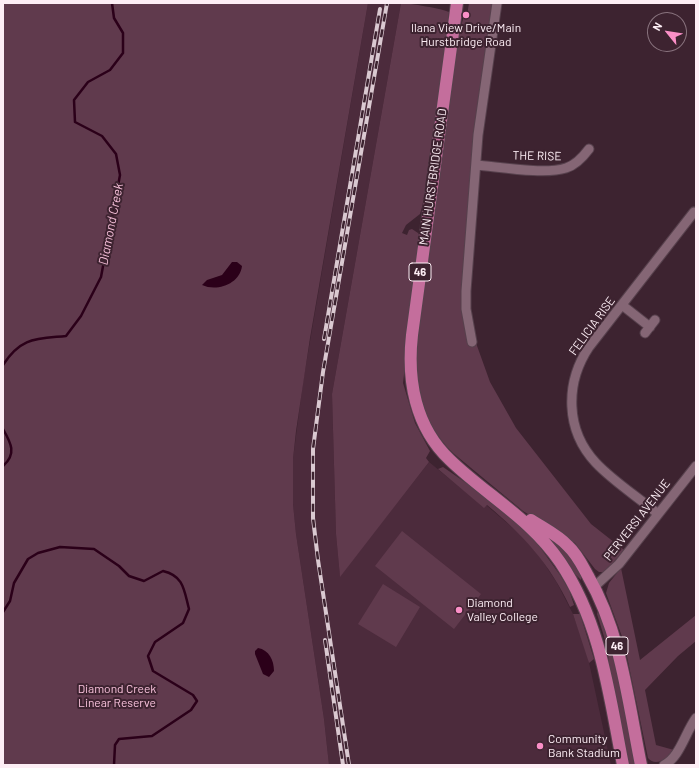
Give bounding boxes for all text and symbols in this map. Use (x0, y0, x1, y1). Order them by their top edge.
marker: Ilana View Drive/Main Hurstbridge Road (461, 10, 471, 20)
north arrow (647, 12, 687, 52)
text: N (650, 20, 664, 33)
place label: Ilana View Drive/Main Hurstbridge Road (411, 21, 521, 49)
street label: MAIN HURSTBRIDGE ROAD (416, 108, 450, 246)
street label: THE RISE (512, 148, 562, 164)
water label: Diamond Creek (95, 182, 127, 266)
road number: 46 (409, 263, 431, 281)
street label: FELICIA RISE (566, 294, 618, 358)
street label: PERVERSI AVENUE (601, 476, 673, 564)
place label: Diamond Valley College (467, 596, 538, 624)
marker: Diamond Valley College (454, 605, 464, 615)
road number: 46 (606, 637, 628, 655)
park label: Diamond Creek Linear Reserve (78, 682, 156, 710)
place label: Community Bank Stadium (548, 732, 620, 760)
marker: Community Bank Stadium (535, 741, 545, 751)

